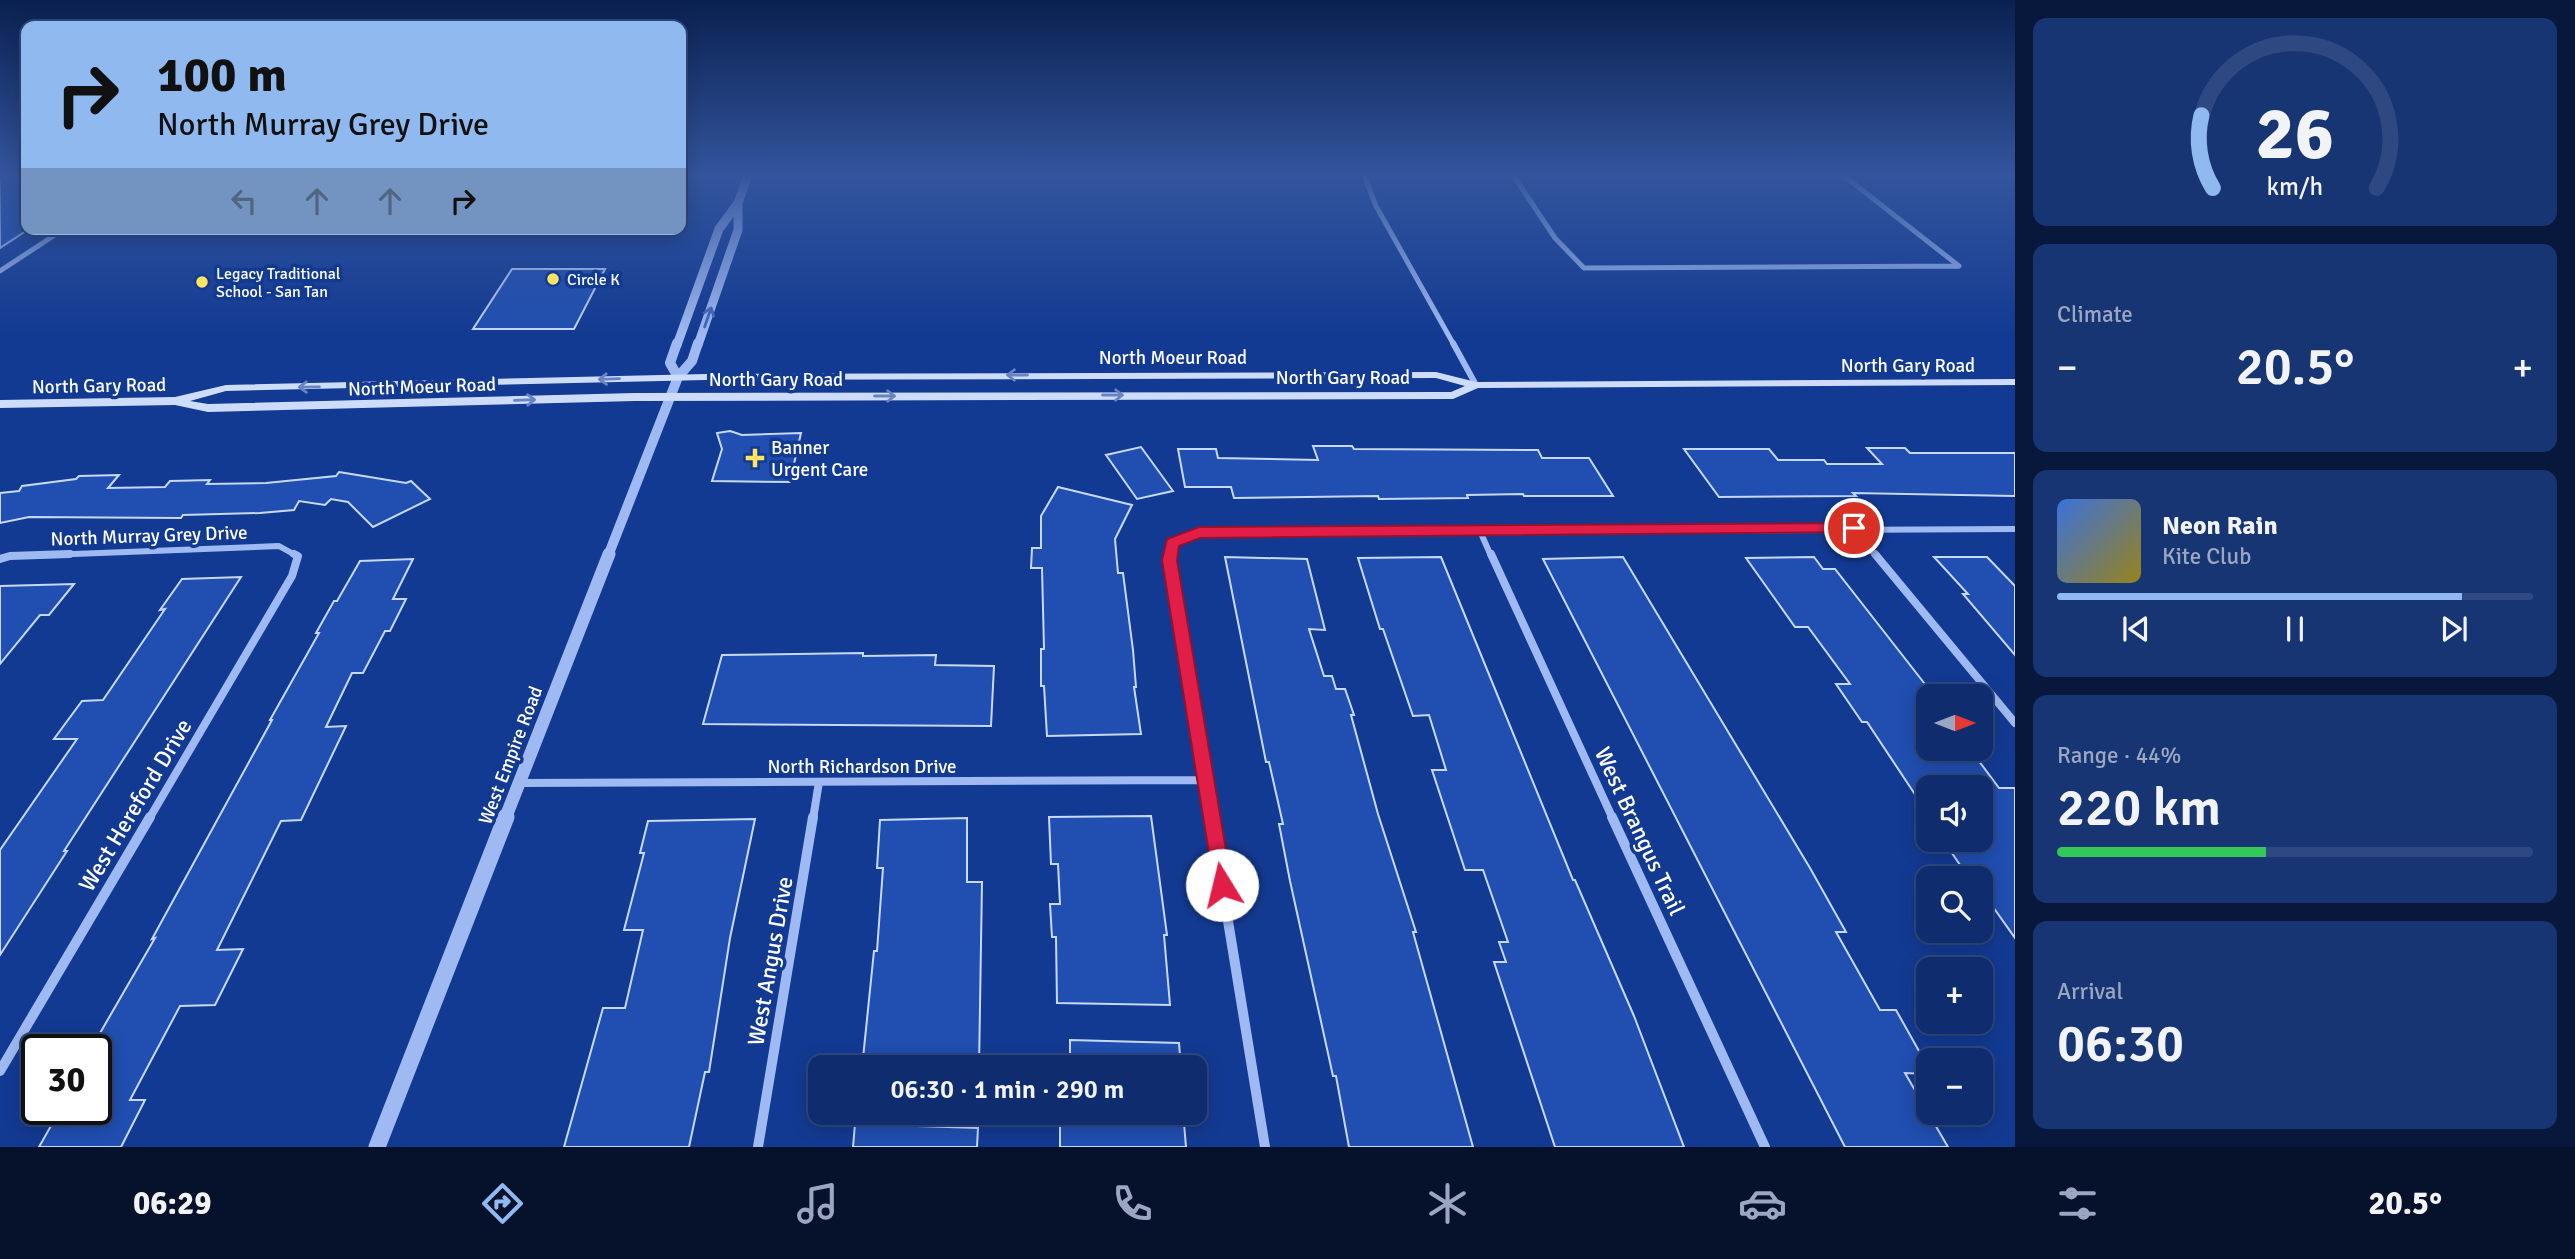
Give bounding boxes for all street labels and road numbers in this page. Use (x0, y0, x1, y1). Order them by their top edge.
street label: North Moeur Road (1099, 346, 1247, 370)
street label: North Gary Road (1841, 354, 1975, 378)
street label: North Gary Road (1276, 366, 1410, 390)
street label: North Gary Road (709, 368, 843, 392)
street label: North Moeur Road (347, 372, 497, 402)
street label: North Gary Road (32, 373, 166, 399)
street label: North Murray Grey Drive (50, 521, 248, 551)
street label: West Empire Road (474, 683, 548, 828)
street label: West Hereford Drive (72, 714, 198, 897)
street label: West Brangus Trail (1588, 742, 1691, 920)
street label: North Richardson Drive (768, 755, 956, 779)
street label: West Angus Drive (741, 874, 800, 1048)

